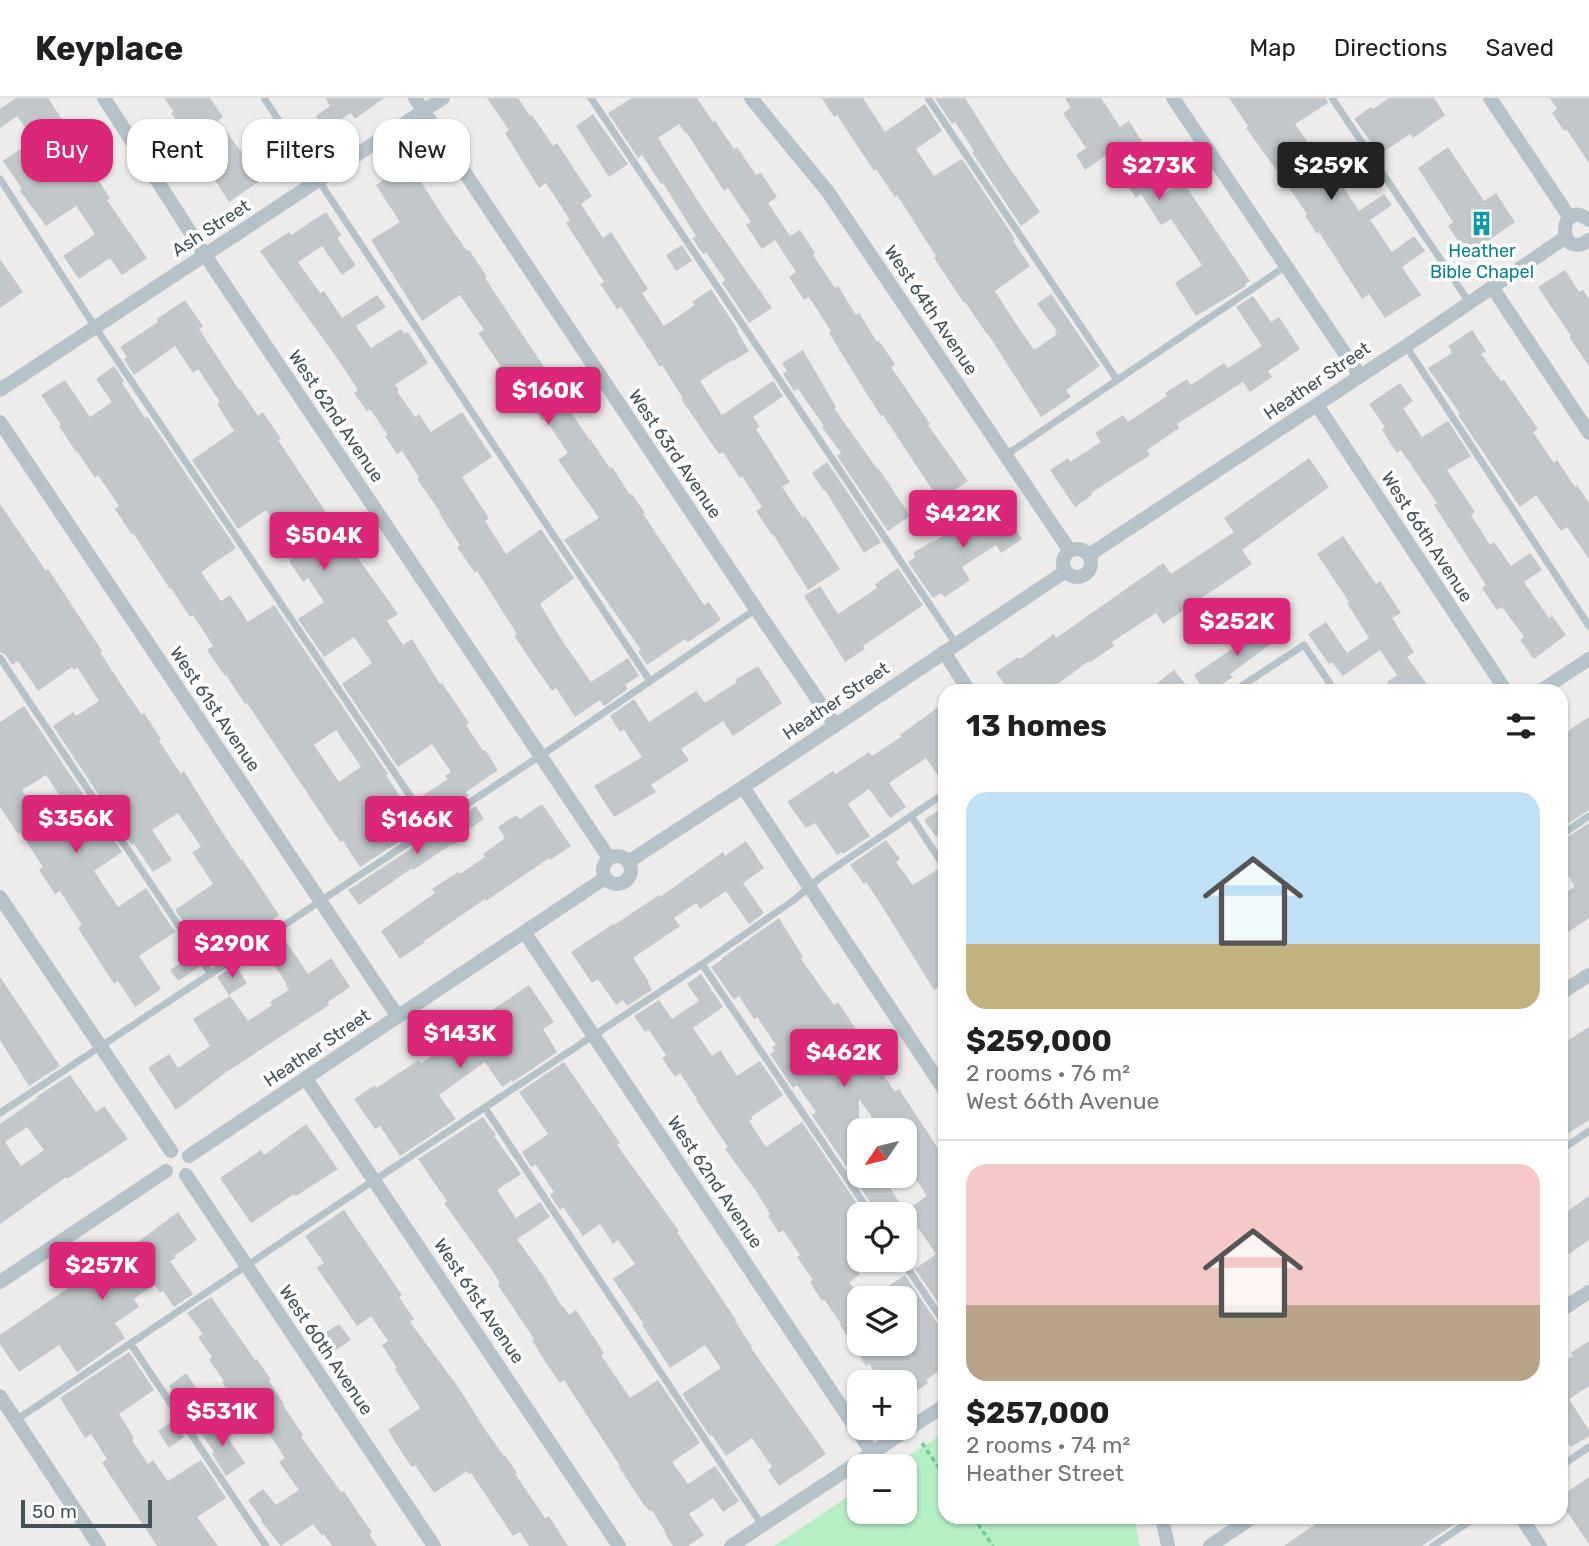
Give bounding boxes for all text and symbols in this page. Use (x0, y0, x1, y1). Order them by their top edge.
text: Keyplace (35, 29, 183, 68)
text: Map (1249, 34, 1296, 62)
text: Directions (1334, 34, 1447, 62)
text: Saved (1485, 34, 1554, 62)
chip: Buy (21, 119, 113, 182)
chip: Rent (127, 119, 228, 182)
chip: Filters (242, 119, 359, 182)
chip: New (373, 119, 470, 182)
pin: $273K (1110, 142, 1208, 202)
pin: $259K (1282, 142, 1380, 202)
text: $273K (1122, 151, 1196, 179)
text: $259K (1293, 151, 1369, 179)
street label: Ash Street (168, 195, 254, 261)
building icon: Heather Bible Chapel (1468, 210, 1496, 238)
place label: Heather Bible Chapel (1430, 240, 1534, 283)
street label: West 64th Avenue (879, 241, 983, 379)
street label: Heather Street (1260, 337, 1374, 425)
street label: West 62nd Avenue (284, 346, 388, 486)
pin: $160K (499, 368, 597, 427)
text: $160K (512, 376, 584, 404)
street label: West 63rd Avenue (624, 385, 726, 523)
street label: West 66th Avenue (1377, 468, 1477, 606)
pin: $422K (914, 490, 1012, 550)
text: $422K (925, 499, 1001, 527)
pin: $504K (275, 512, 373, 572)
text: $504K (286, 521, 362, 549)
pin: $252K (1188, 598, 1286, 658)
text: $252K (1199, 607, 1275, 635)
street label: West 61st Avenue (165, 642, 265, 776)
street label: Heather Street (779, 657, 893, 745)
icon: filters (1502, 707, 1540, 745)
text: 13 homes (966, 708, 1107, 744)
pin: $356K (27, 796, 125, 855)
pin: $166K (368, 796, 466, 856)
text: $356K (38, 804, 114, 832)
text: $166K (381, 805, 453, 833)
icon: home (1190, 838, 1316, 964)
pin: $290K (183, 920, 281, 980)
text: $290K (194, 929, 270, 957)
street label: Heather Street (260, 1004, 374, 1092)
pin: $143K (411, 1010, 509, 1070)
text: $143K (424, 1019, 496, 1047)
text: $259,000 (966, 1023, 1112, 1059)
pin: $462K (795, 1030, 893, 1089)
text: $462K (806, 1038, 882, 1066)
text: 2 rooms · 76 m² (966, 1059, 1130, 1087)
text: West 66th Avenue (966, 1087, 1160, 1115)
street label: West 62nd Avenue (663, 1112, 767, 1252)
north arrow (847, 1118, 917, 1188)
map controls (847, 1118, 917, 1524)
button: locate (847, 1202, 917, 1272)
icon: home (1190, 1210, 1316, 1336)
street label: West 61st Avenue (429, 1234, 529, 1368)
pin: $257K (53, 1242, 151, 1302)
text: $257K (65, 1251, 139, 1279)
street label: West 60th Avenue (274, 1281, 378, 1419)
button: layers (847, 1286, 917, 1356)
button: + (847, 1370, 917, 1440)
pin: $531K (173, 1388, 271, 1448)
text: $257,000 (966, 1395, 1110, 1431)
text: $531K (186, 1397, 258, 1425)
text: 2 rooms · 74 m² (966, 1431, 1130, 1459)
button: − (847, 1454, 917, 1524)
text: Heather Street (966, 1459, 1124, 1487)
scale bar (21, 1497, 152, 1529)
text: 50 m (32, 1500, 77, 1523)

